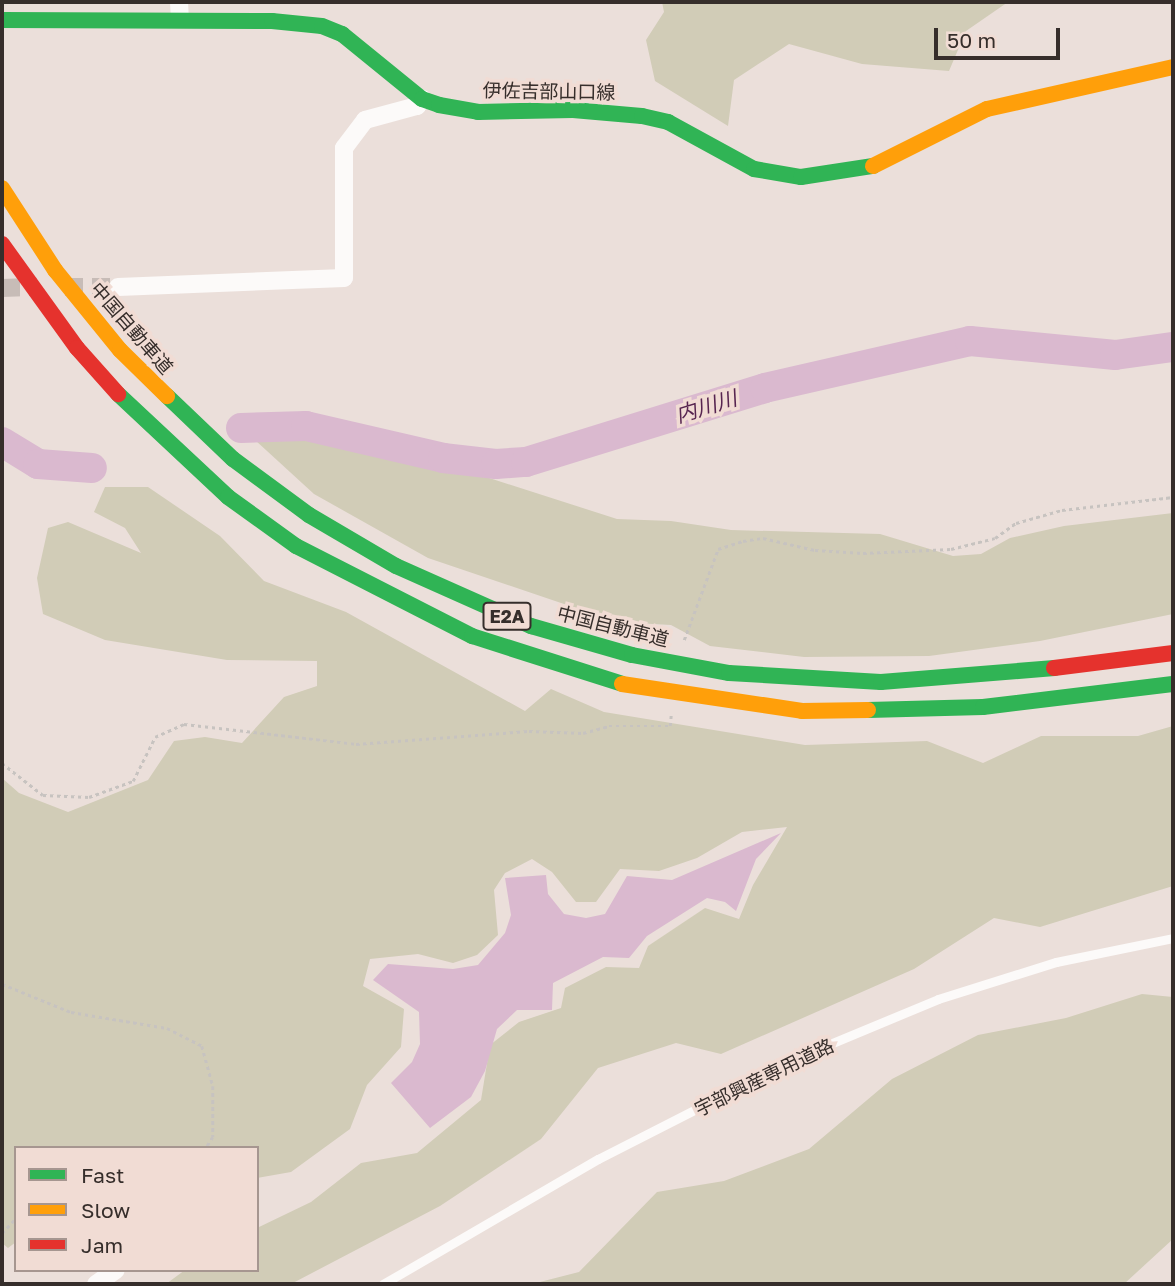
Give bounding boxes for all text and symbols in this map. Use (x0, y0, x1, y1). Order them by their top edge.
scale bar (937, 14, 1063, 58)
text: 50 m (947, 27, 996, 53)
street label: 伊佐吉部山口線 (482, 78, 616, 104)
street label: 中国自動車道 (86, 278, 178, 378)
water label: 内川川 (672, 385, 740, 427)
street label: 中国自動車道 (555, 601, 671, 651)
road number: E2A (482, 602, 532, 630)
street label: 宇部興産専用道路 (691, 1033, 837, 1121)
legend (14, 1146, 259, 1272)
text: Fast (81, 1162, 124, 1188)
text: Slow (81, 1197, 130, 1223)
text: Jam (81, 1232, 123, 1258)

